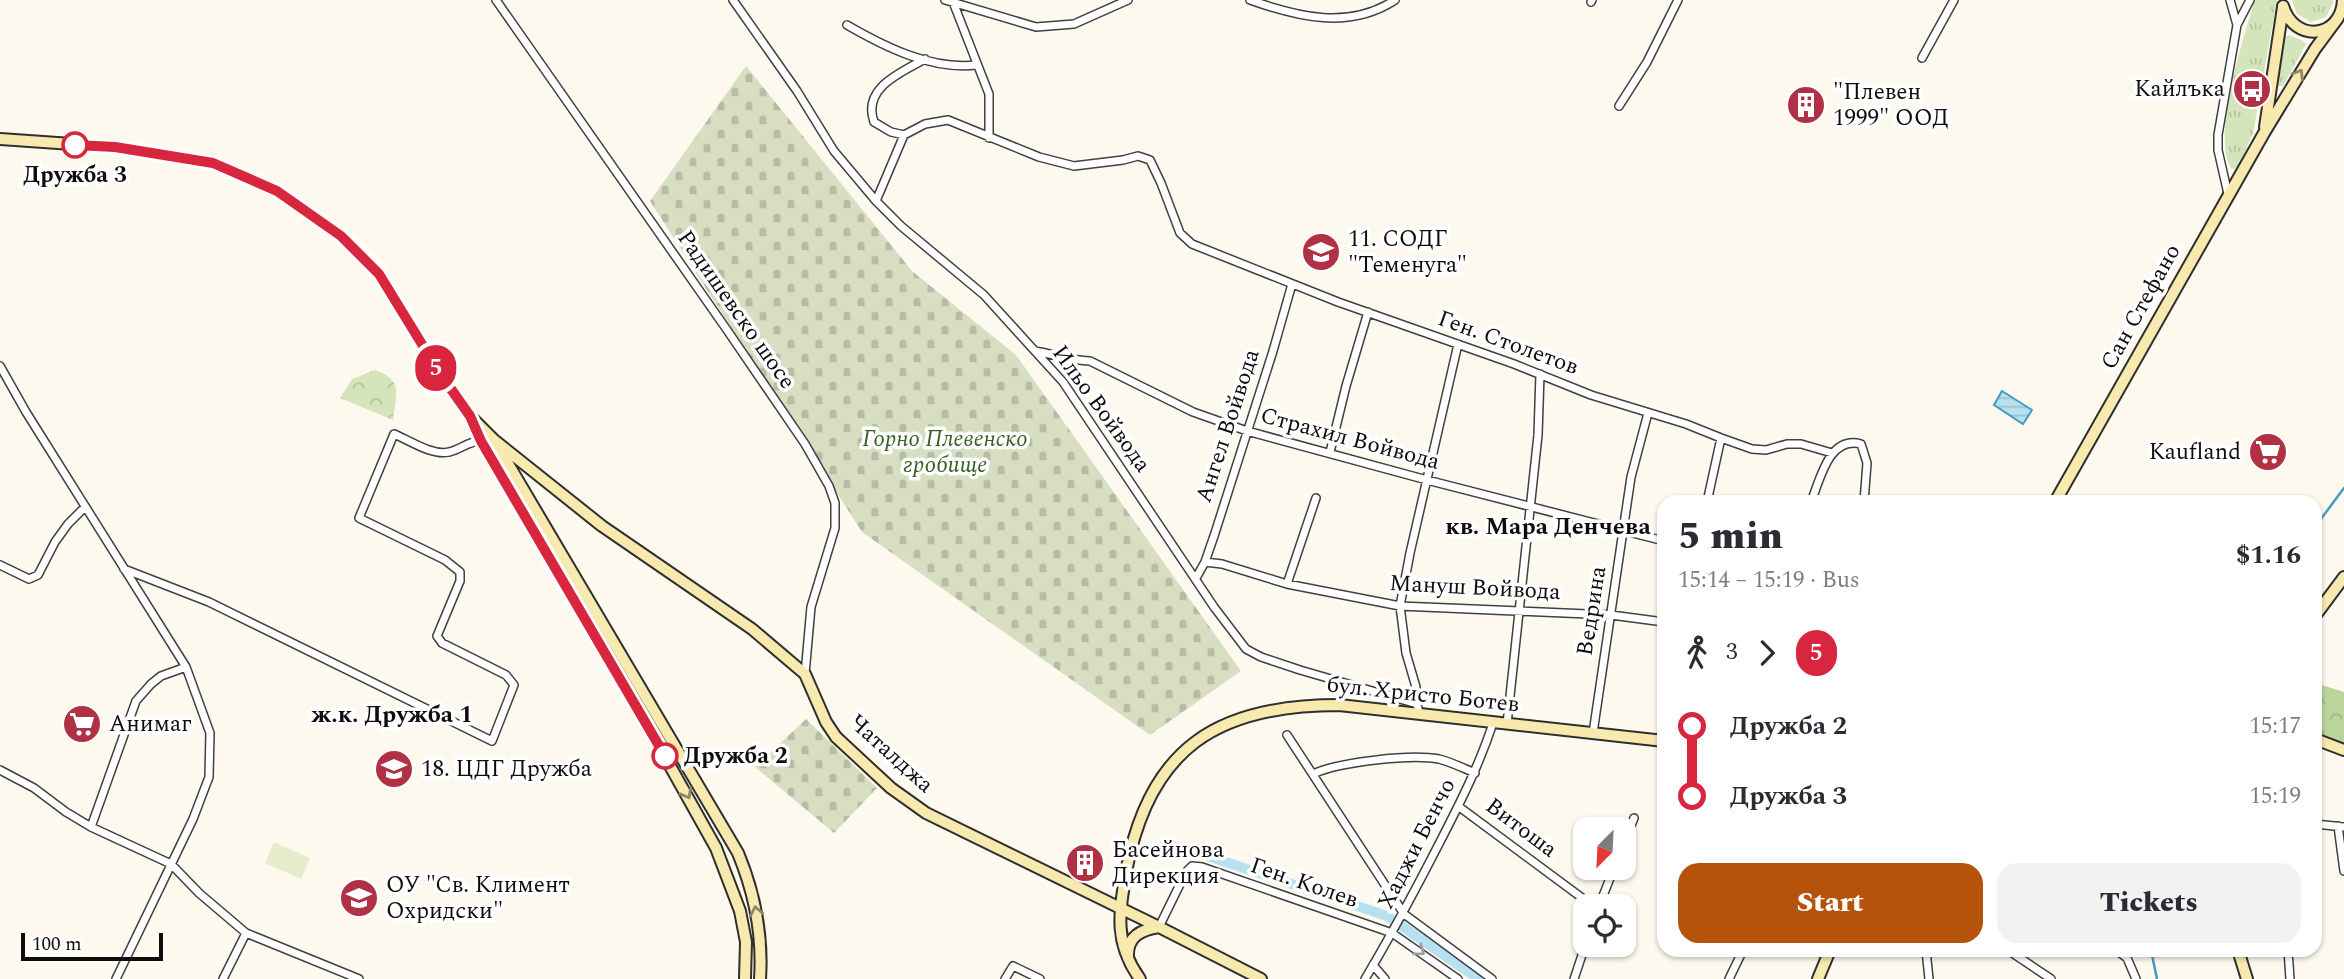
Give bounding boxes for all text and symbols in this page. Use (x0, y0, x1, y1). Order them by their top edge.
bus stop icon: Кайлъка (2231, 68, 2273, 110)
one-way arrow (2291, 69, 2304, 82)
place label: Кайлъка (2134, 72, 2225, 107)
place label: "Плевен 1999" ООД (1833, 75, 1949, 136)
building icon: "Плевен 1999" ООД (1785, 84, 1827, 126)
marker: Дружба 3 (62, 132, 88, 158)
place label: Дружба 3 (23, 158, 127, 193)
place label: 11. СОДГ "Теменуга" (1348, 222, 1467, 283)
street label: Радишевско шосе (668, 223, 804, 397)
school or university icon: 11. СОДГ "Теменуга" (1300, 231, 1342, 273)
street label: Сан Стефано (2092, 238, 2190, 376)
street label: Ген. Столетов (1433, 301, 1583, 385)
street label: Ильо Войвода (1043, 338, 1159, 480)
line badge: 5 (413, 345, 459, 391)
street label: Ангел Войвода (1187, 345, 1269, 507)
text: 5 (429, 350, 443, 386)
street label: Страхил Войвода (1256, 398, 1444, 480)
park label: Горно Плевенско гробище (862, 422, 1028, 483)
supermarket icon: Kaufland (2247, 431, 2289, 473)
place label: Kaufland (2149, 435, 2241, 470)
text: 5 min (1678, 508, 1783, 566)
district label: кв. Мара Денчева (1445, 509, 1651, 545)
text: $1.16 (2236, 535, 2301, 575)
text: 15:14 – 15:19 · Bus (1678, 563, 1860, 598)
street label: Ведрина (1568, 564, 1616, 658)
street label: Мануш Войвода (1389, 566, 1561, 610)
icon: walk (1678, 634, 1716, 672)
icon: forward (1748, 634, 1786, 672)
text: 3 (1726, 635, 1738, 670)
text: 5 (1810, 635, 1823, 671)
street label: бул. Христо Ботев (1325, 667, 1521, 723)
district label: ж.к. Дружба 1 (311, 697, 473, 733)
supermarket icon: Анимаг (61, 703, 103, 745)
street label: Чаталджа (841, 706, 941, 802)
text: Дружба 2 (1730, 706, 1847, 746)
place label: Анимаг (109, 707, 192, 742)
text: 15:17 (2249, 709, 2301, 744)
place label: Дружба 2 (684, 739, 788, 774)
marker: Дружба 2 (652, 743, 678, 769)
school or university icon: 18. ЦДГ Дружба (373, 748, 415, 790)
place label: 18. ЦДГ Дружба (421, 752, 592, 787)
street label: Хаджи Бенчо (1369, 772, 1465, 916)
text: Дружба 3 (1730, 776, 1847, 816)
text: 15:19 (2249, 779, 2301, 814)
one-way arrow (679, 787, 692, 799)
street label: Витоша (1478, 789, 1564, 867)
north arrow (1573, 817, 1636, 880)
map controls (1573, 817, 1636, 957)
place label: Басейнова Дирекция (1112, 833, 1224, 894)
building icon: Басейнова Дирекция (1064, 842, 1106, 884)
street label: Ген. Колев (1245, 848, 1363, 918)
button: Start (1678, 863, 1983, 943)
button: Tickets (1997, 863, 2301, 943)
place label: ОУ "Св. Климент Охридски" (386, 868, 570, 929)
school or university icon: ОУ "Св. Климент Охридски" (338, 877, 380, 919)
button: locate (1573, 894, 1636, 957)
one-way arrow (750, 905, 765, 917)
scale bar (21, 930, 163, 962)
text: 100 m (32, 930, 82, 959)
one-way arrow (1412, 943, 1425, 956)

